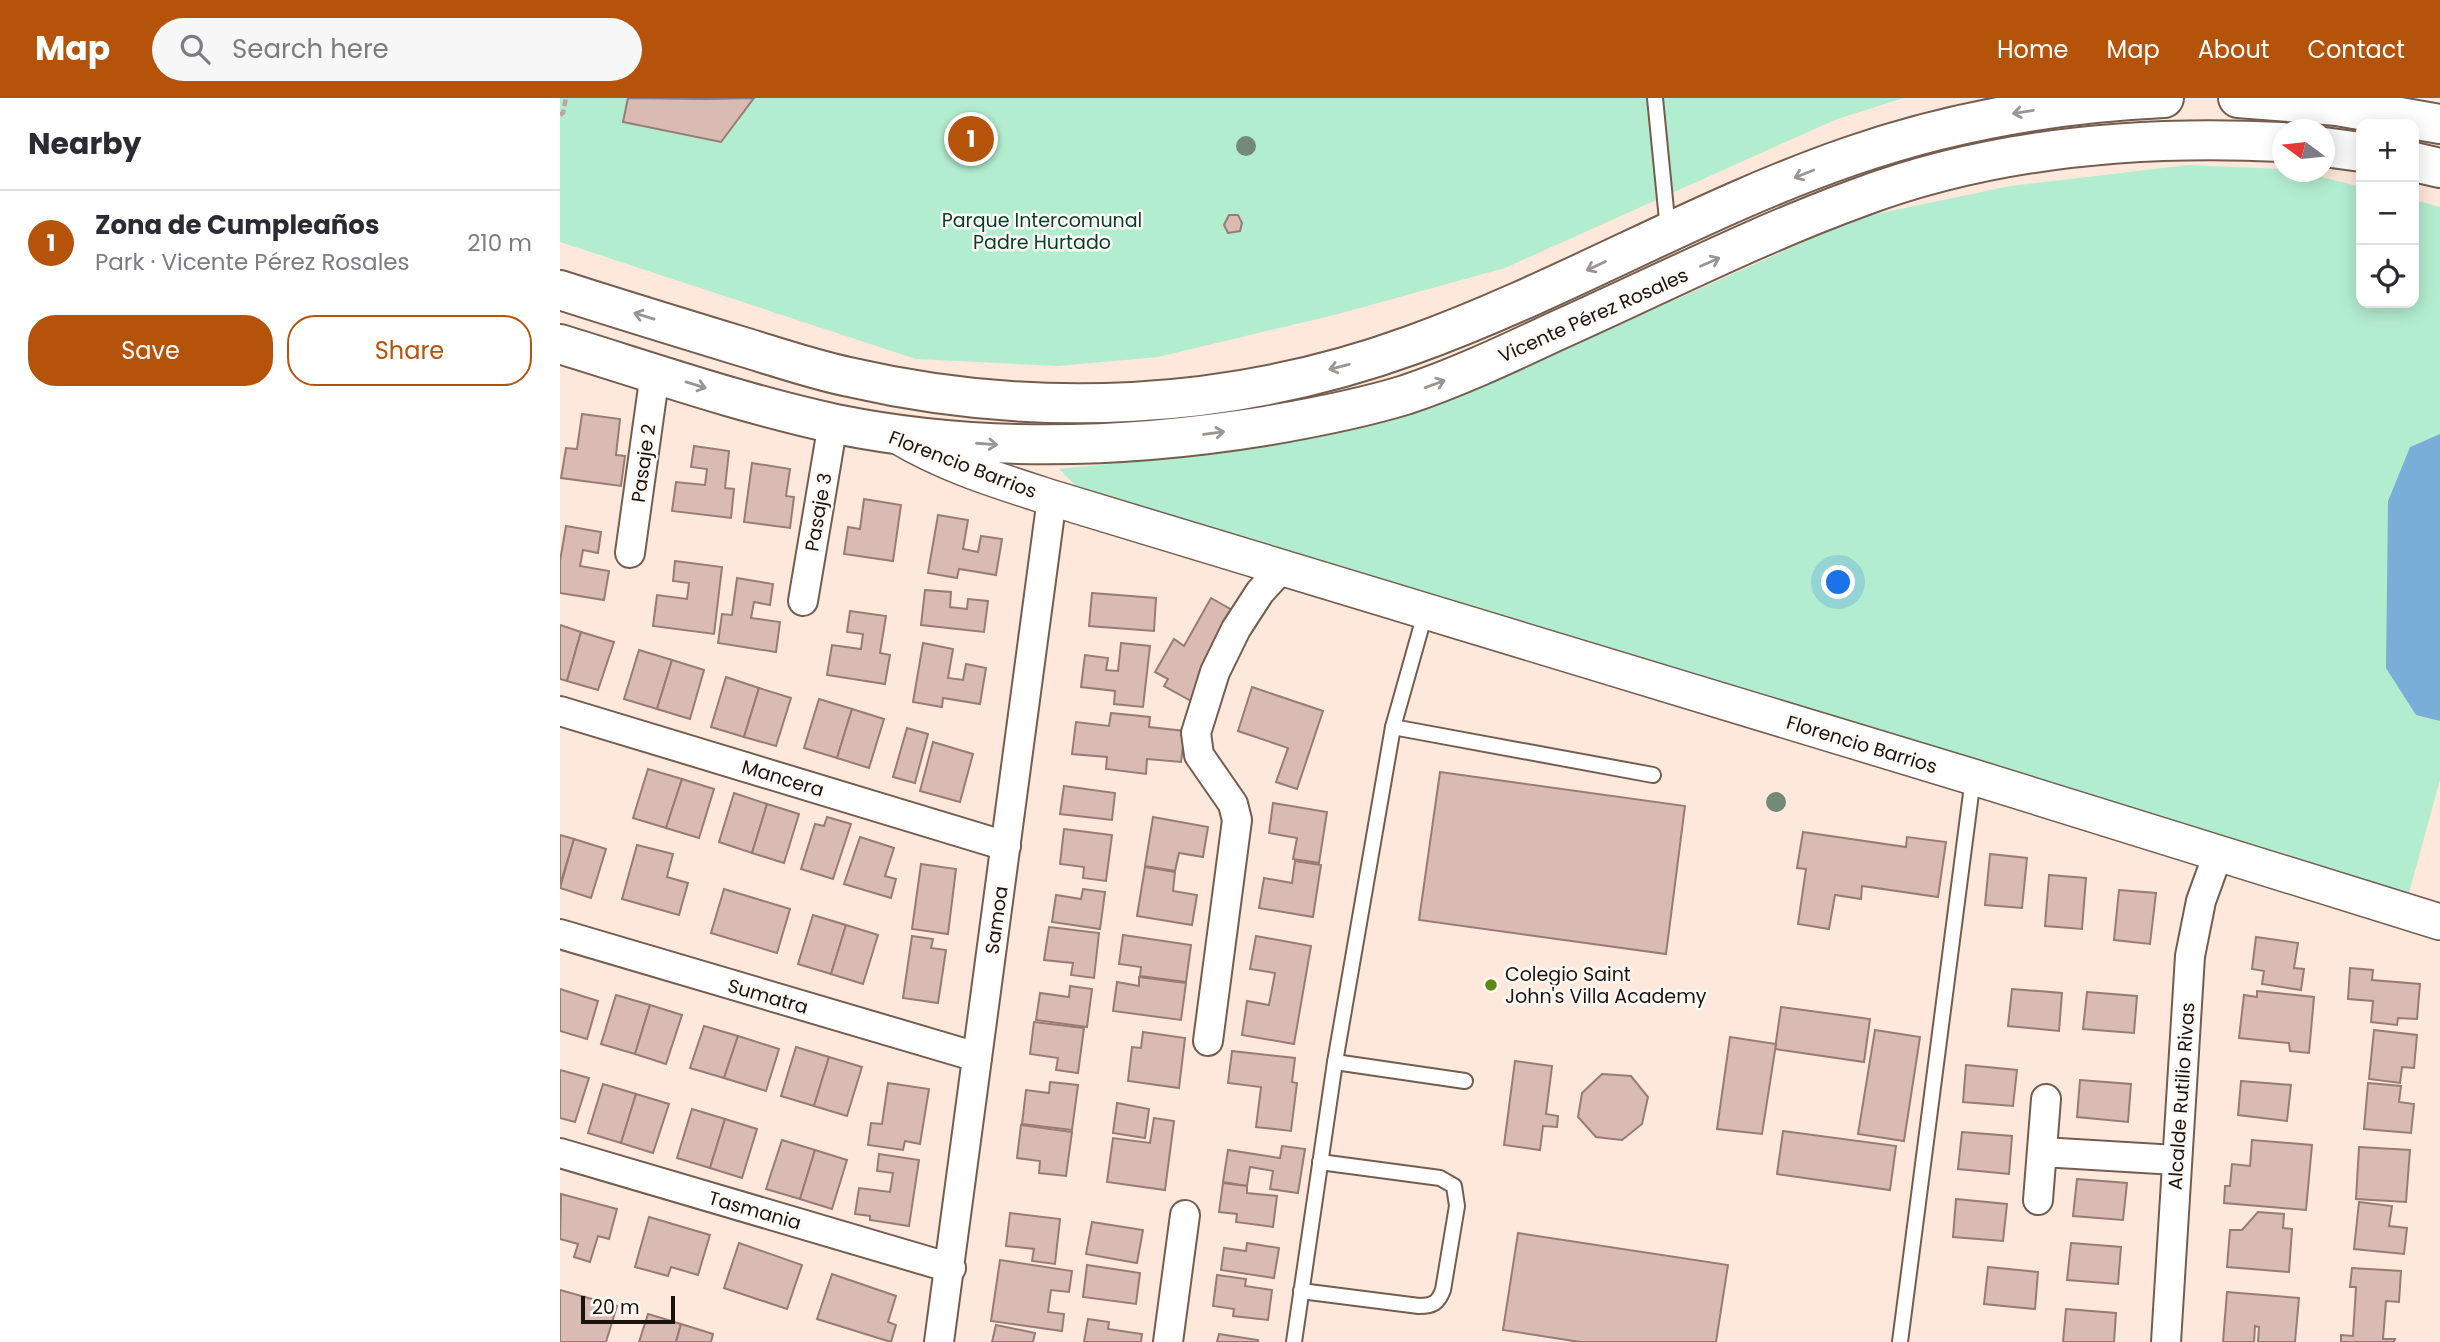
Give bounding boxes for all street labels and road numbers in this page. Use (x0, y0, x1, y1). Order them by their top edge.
street label: Vicente Pérez Rosales (1494, 261, 1692, 369)
street label: Pasaje 2 (625, 422, 662, 504)
street label: Florencio Barrios (885, 424, 1041, 505)
street label: Pasaje 3 (798, 471, 839, 554)
street label: Florencio Barrios (1783, 709, 1941, 780)
street label: Mancera (738, 753, 827, 804)
street label: Samoa (978, 884, 1015, 956)
street label: Sumatra (724, 972, 811, 1021)
street label: Alcalde Rutilio Rivas (2161, 1001, 2202, 1191)
street label: Tasmania (705, 1184, 804, 1237)

